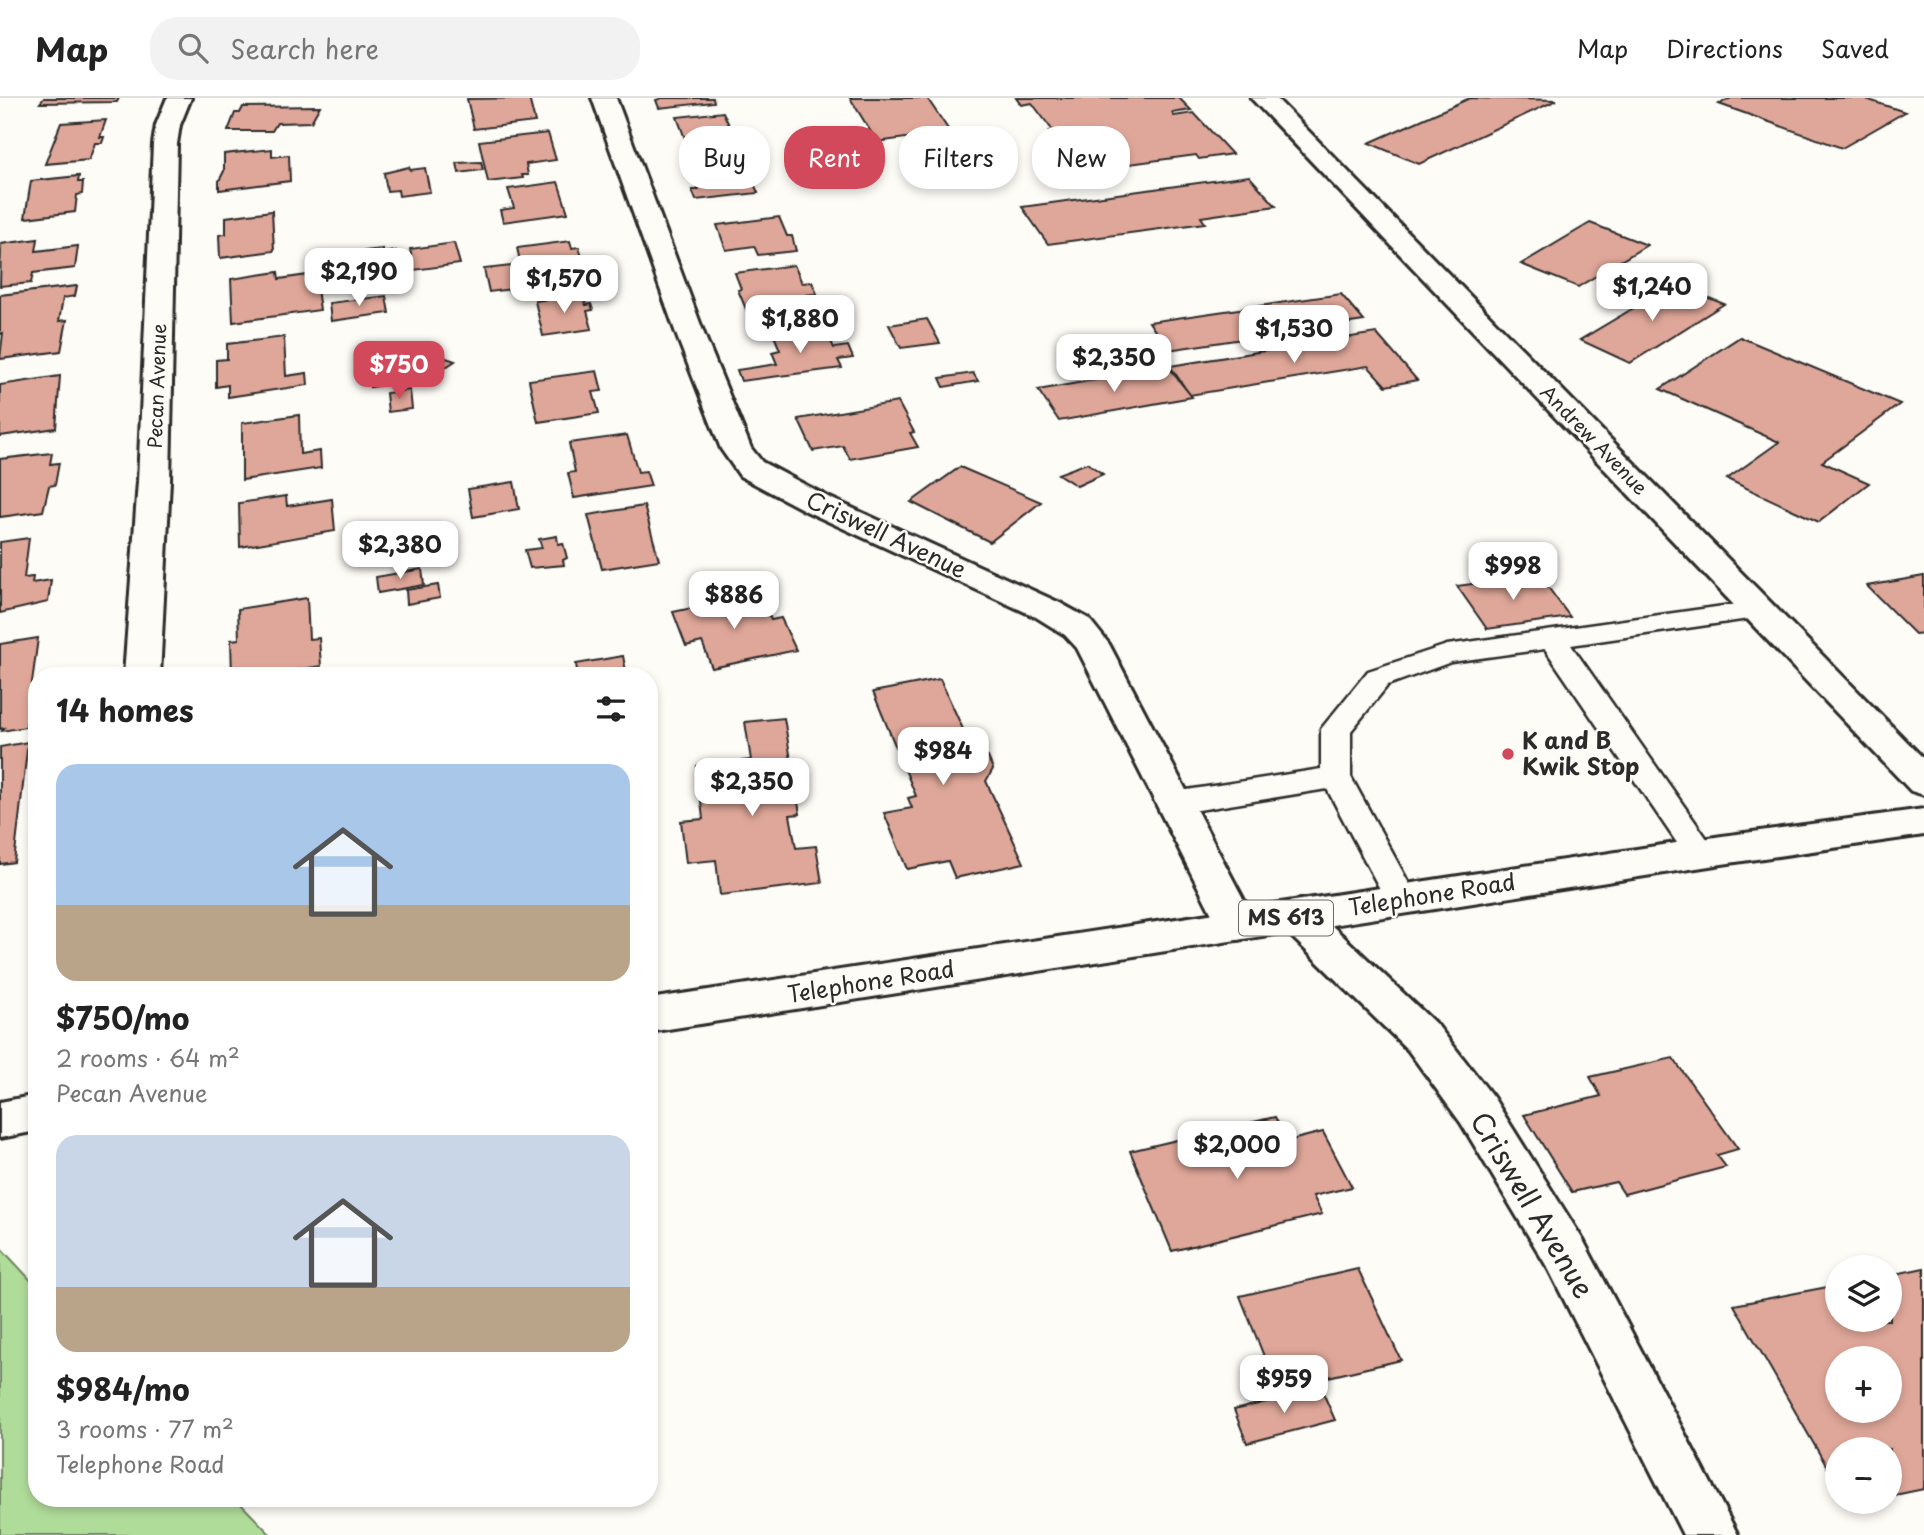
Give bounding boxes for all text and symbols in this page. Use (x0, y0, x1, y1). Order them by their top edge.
search box (150, 17, 640, 80)
text: Map (35, 23, 108, 73)
icon: search (174, 29, 212, 67)
text: Search here (230, 29, 379, 68)
text: Map (1577, 30, 1628, 66)
text: Directions (1666, 30, 1783, 66)
text: Saved (1821, 30, 1889, 66)
chip: Buy (679, 126, 770, 189)
chip: Rent (784, 126, 885, 189)
chip: Filters (899, 126, 1018, 189)
chip: New (1032, 126, 1130, 189)
pin: $2,190 (302, 248, 416, 308)
text: $2,190 (321, 253, 397, 288)
pin: $1,570 (507, 256, 621, 315)
text: $1,570 (526, 260, 602, 295)
pin: $1,240 (1595, 264, 1709, 323)
text: $1,240 (1612, 268, 1692, 303)
pin: $1,880 (743, 296, 857, 355)
text: $1,880 (761, 300, 839, 335)
pin: $1,530 (1237, 306, 1351, 365)
text: $1,530 (1255, 310, 1333, 345)
street label: Pecan Avenue (140, 323, 172, 449)
pin: $2,350 (1057, 334, 1171, 394)
text: $2,350 (1072, 339, 1156, 374)
pin: $750 (358, 342, 440, 401)
text: $750 (369, 346, 429, 381)
street label: Andrew Avenue (1535, 378, 1655, 501)
street label: Criswell Avenue (801, 481, 972, 586)
pin: $2,380 (343, 522, 457, 581)
text: $2,380 (358, 526, 442, 561)
pin: $998 (1472, 542, 1554, 602)
text: $998 (1484, 547, 1542, 582)
pin: $886 (693, 572, 775, 631)
text: $886 (705, 576, 763, 611)
text: 14 homes (56, 687, 194, 732)
icon: filters (592, 690, 630, 728)
place label: K and B Kwik Stop (1522, 722, 1639, 783)
pin: $984 (902, 728, 984, 787)
text: $984 (914, 732, 972, 767)
marker: K and B Kwik Stop (1500, 746, 1516, 762)
pin: $2,350 (695, 758, 809, 818)
text: $2,350 (710, 763, 794, 798)
icon: home (280, 809, 406, 935)
street label: Telephone Road (1346, 863, 1518, 924)
road number: MS 613 (1239, 900, 1333, 936)
street label: Telephone Road (785, 950, 957, 1011)
text: $750/mo (56, 995, 190, 1040)
text: 2 rooms · 64 m² (56, 1040, 240, 1075)
text: Pecan Avenue (56, 1075, 208, 1110)
street label: Criswell Avenue (1461, 1103, 1606, 1306)
pin: $2,000 (1180, 1122, 1294, 1181)
text: $2,000 (1194, 1126, 1280, 1161)
icon: home (280, 1180, 406, 1306)
map controls (1825, 1255, 1902, 1514)
button: layers (1825, 1255, 1902, 1332)
button: + (1825, 1346, 1902, 1423)
pin: $959 (1243, 1356, 1325, 1415)
text: $959 (1256, 1360, 1312, 1395)
text: $984/mo (56, 1366, 190, 1411)
text: 3 rooms · 77 m² (56, 1411, 234, 1446)
button: − (1825, 1437, 1902, 1514)
text: Telephone Road (56, 1446, 225, 1481)

